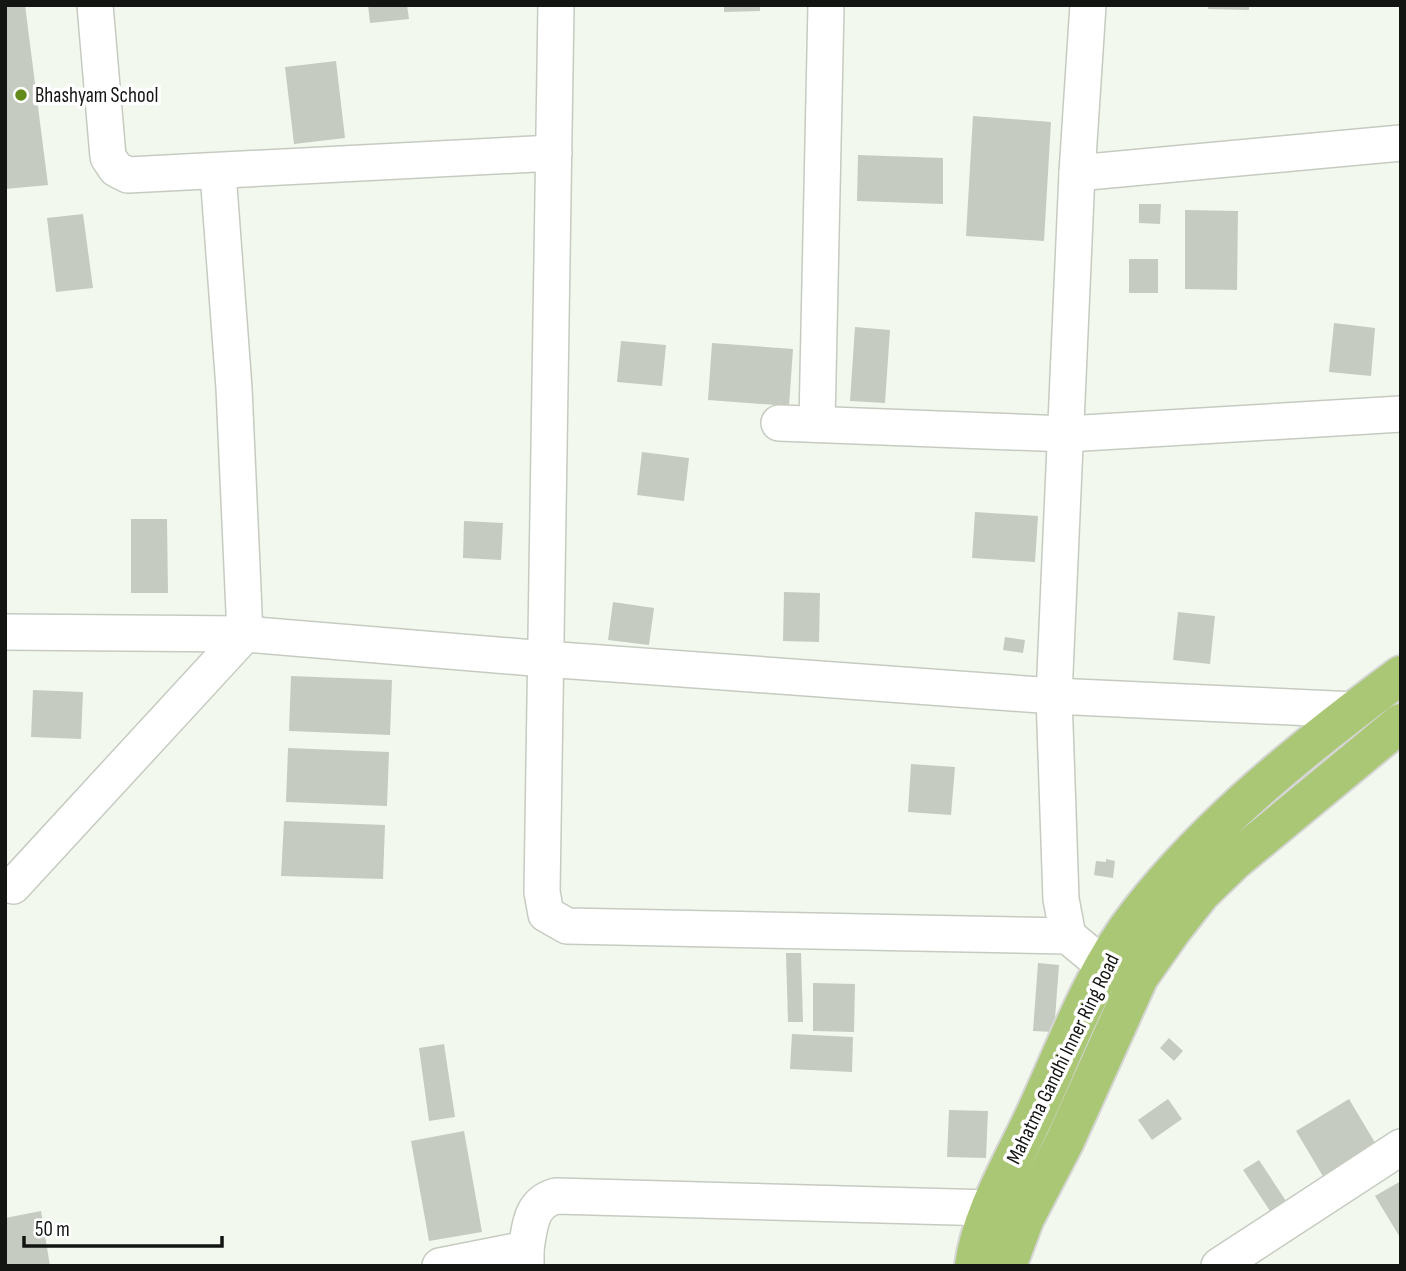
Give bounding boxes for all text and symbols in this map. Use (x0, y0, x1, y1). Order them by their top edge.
place label: Bhashyam School (35, 83, 158, 108)
marker: Bhashyam School (13, 87, 29, 103)
street label: Mahatma Gandhi Inner Ring Road (1001, 950, 1125, 1168)
scale bar (24, 1204, 222, 1248)
text: 50 m (35, 1217, 70, 1242)

